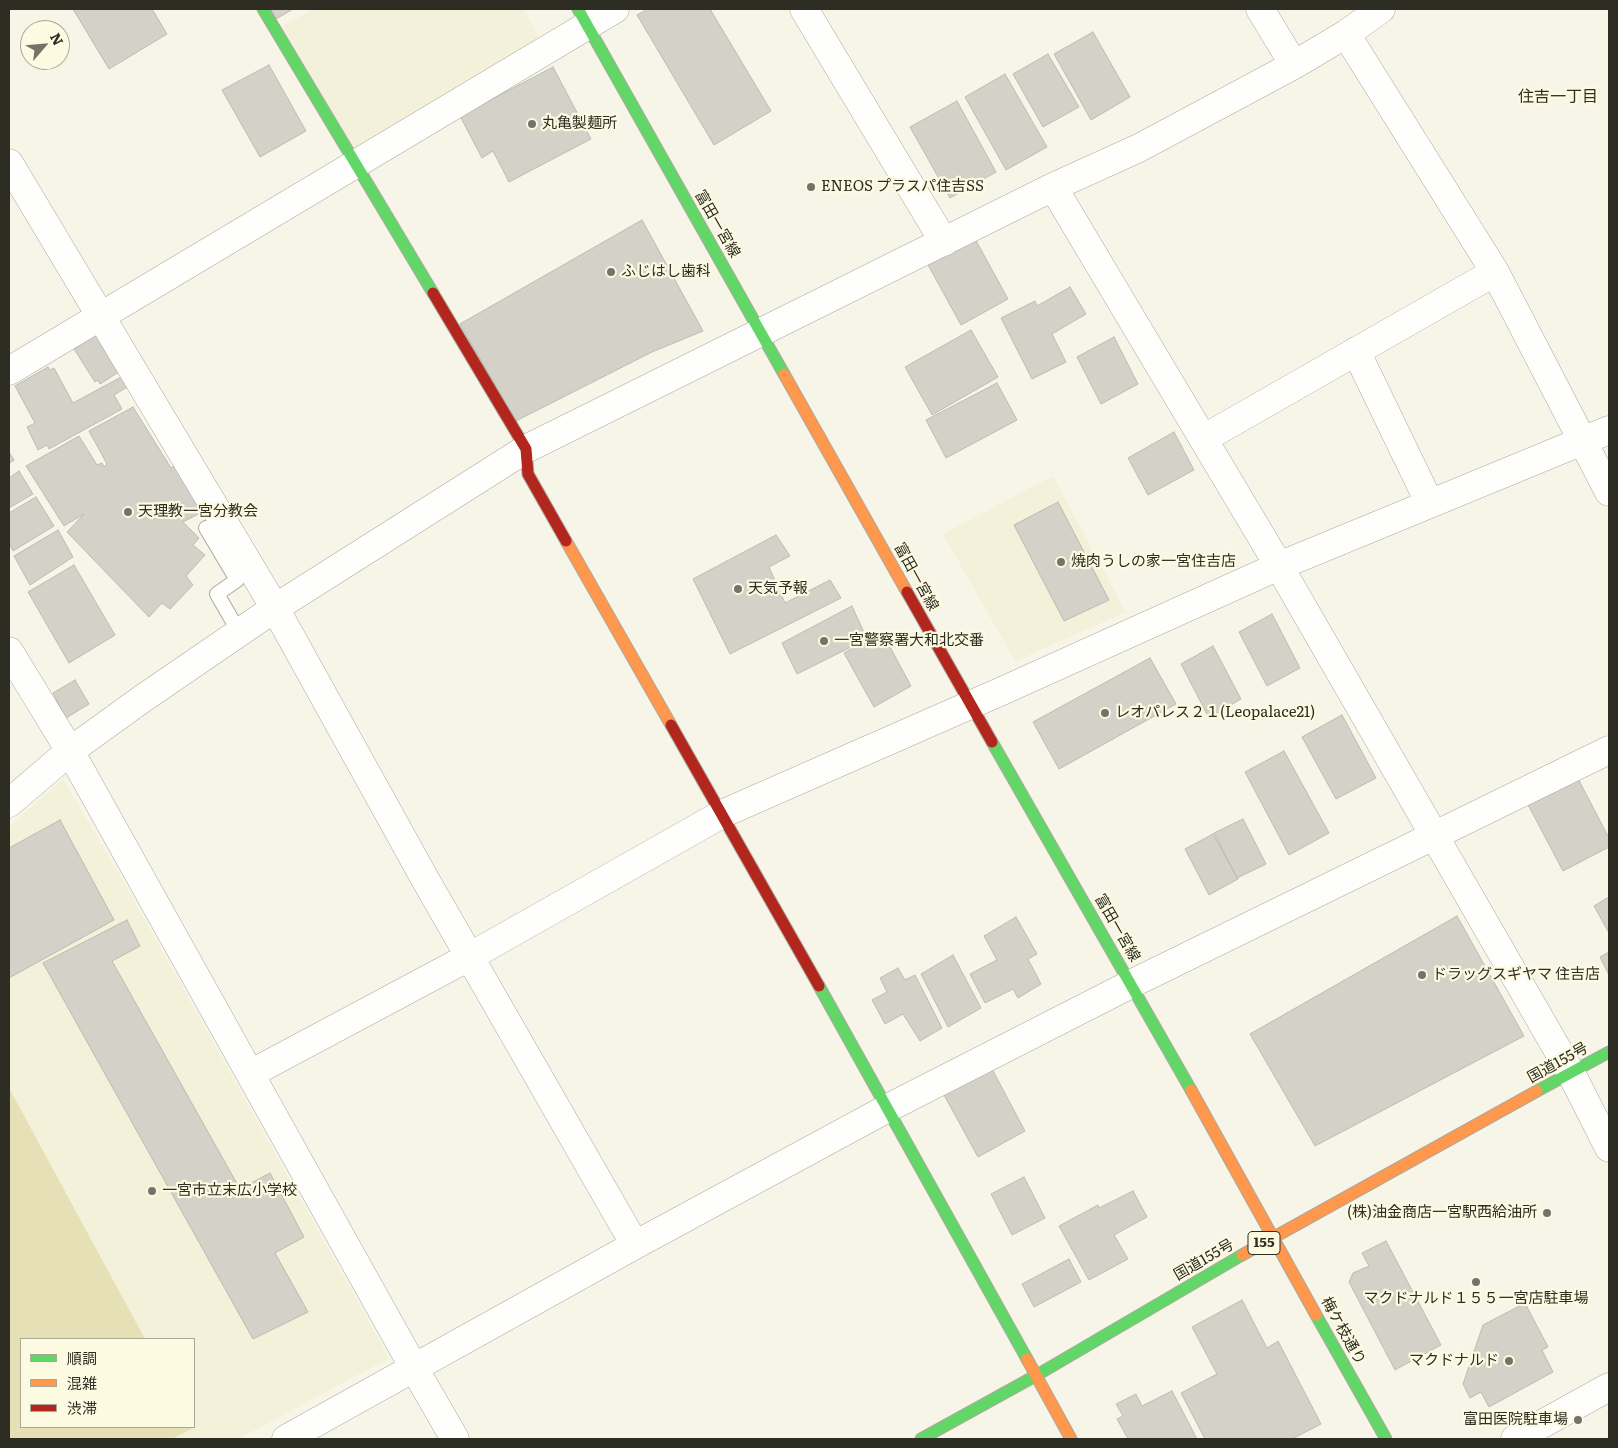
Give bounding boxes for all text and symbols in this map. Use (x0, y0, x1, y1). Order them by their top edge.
north arrow (20, 20, 70, 70)
text: N (46, 29, 69, 48)
district label: 住吉一丁目 (1518, 87, 1598, 107)
place label: 丸亀製麺所 (542, 115, 617, 133)
marker: 丸亀製麺所 (526, 118, 538, 130)
place label: ENEOS プラスパ住吉SS (821, 178, 984, 196)
marker: ENEOS プラスパ住吉SS (805, 181, 817, 193)
street label: 富田一宮線 (690, 187, 744, 261)
place label: ふじはし歯科 (621, 263, 711, 281)
marker: ふじはし歯科 (605, 266, 617, 278)
place label: 天理教一宮分教会 (138, 503, 258, 521)
marker: 天理教一宮分教会 (122, 506, 134, 518)
street label: 富田一宮線 (890, 540, 942, 614)
place label: 焼肉うしの家一宮住吉店 (1071, 553, 1236, 571)
marker: 焼肉うしの家一宮住吉店 (1055, 556, 1067, 568)
place label: 天気予報 (748, 580, 808, 598)
marker: 天気予報 (732, 583, 744, 595)
place label: 一宮警察署大和北交番 (834, 632, 984, 650)
marker: 一宮警察署大和北交番 (818, 635, 830, 647)
place label: レオパレス２１(Leopalace21) (1115, 704, 1315, 722)
marker: レオパレス２１(Leopalace21) (1099, 707, 1111, 719)
street label: 富田一宮線 (1090, 891, 1144, 965)
place label: ドラッグスギヤマ 住吉店 (1432, 966, 1600, 984)
marker: ドラッグスギヤマ 住吉店 (1416, 969, 1428, 981)
street label: 国道155号 (1525, 1039, 1591, 1087)
place label: 一宮市立末広小学校 (162, 1182, 297, 1200)
marker: 一宮市立末広小学校 (146, 1185, 158, 1197)
place label: (株)油金商店一宮駅西給油所 (1347, 1204, 1537, 1222)
marker: (株)油金商店一宮駅西給油所 (1541, 1207, 1553, 1219)
road number: 155 (1248, 1232, 1280, 1254)
street label: 国道155号 (1171, 1236, 1237, 1284)
marker: マクドナルド１５５一宮店駐車場 (1470, 1276, 1482, 1288)
place label: マクドナルド１５５一宮店駐車場 (1364, 1290, 1588, 1308)
street label: 梅ケ枝通り (1317, 1294, 1369, 1368)
legend (20, 1338, 195, 1428)
text: 順調 (67, 1346, 97, 1369)
place label: マクドナルド (1409, 1352, 1499, 1370)
marker: マクドナルド (1503, 1355, 1515, 1367)
text: 混雑 (67, 1371, 97, 1394)
text: 渋滞 (67, 1396, 97, 1419)
place label: 富田医院駐車場 (1463, 1411, 1568, 1429)
marker: 富田医院駐車場 (1572, 1414, 1584, 1426)

